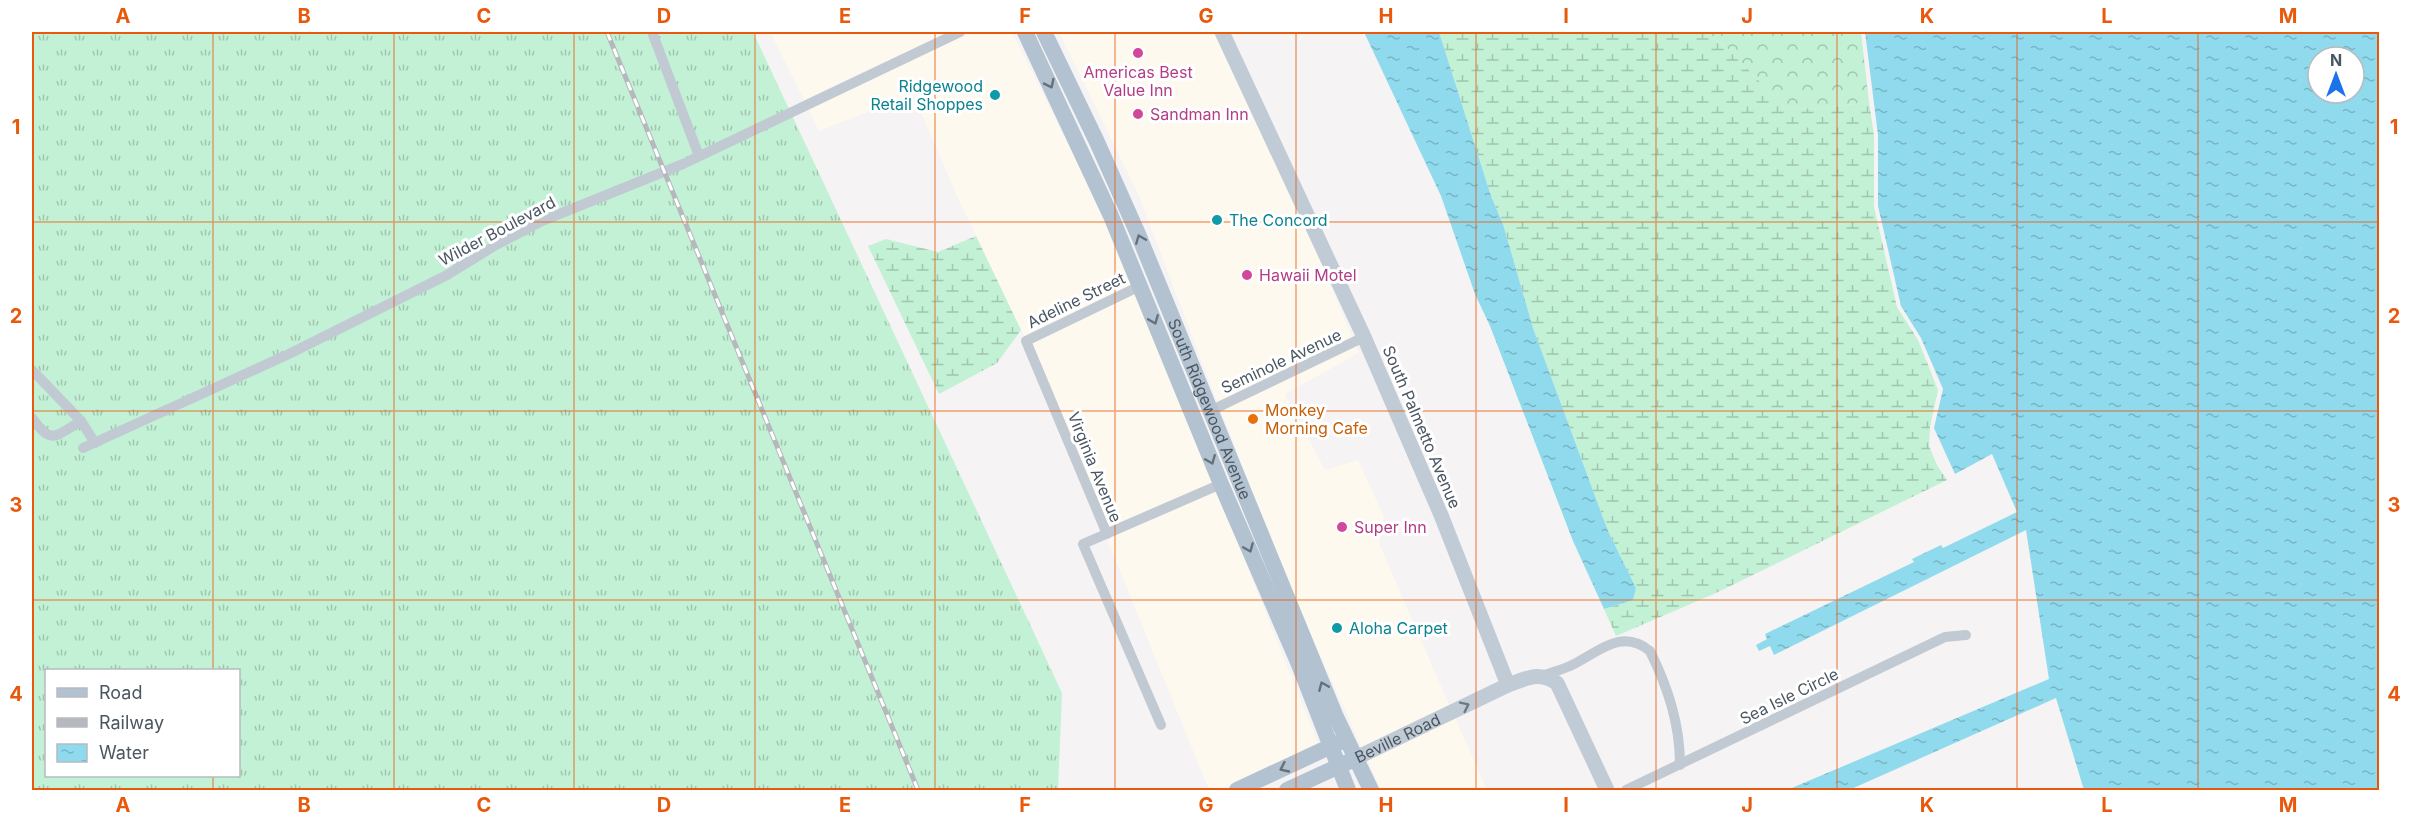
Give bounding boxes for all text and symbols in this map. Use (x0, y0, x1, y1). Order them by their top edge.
text: A (116, 4, 131, 28)
text: B (297, 4, 311, 28)
text: C (477, 4, 491, 28)
text: D (657, 4, 671, 28)
text: E (839, 4, 851, 28)
text: F (1019, 4, 1031, 28)
text: G (1198, 4, 1214, 28)
text: H (1379, 4, 1393, 28)
text: I (1563, 4, 1569, 28)
text: J (1741, 4, 1753, 28)
text: K (1920, 4, 1934, 28)
text: L (2101, 4, 2113, 28)
text: M (2279, 4, 2297, 28)
north arrow (2306, 45, 2366, 105)
marker: Americas Best Value Inn (1131, 46, 1145, 60)
text: N (2330, 50, 2342, 70)
place label: Americas Best Value Inn (1083, 62, 1193, 100)
place label: Ridgewood Retail Shoppes (870, 76, 983, 114)
one-way arrow (1043, 78, 1055, 89)
marker: Ridgewood Retail Shoppes (988, 88, 1002, 102)
place label: Sandman Inn (1150, 104, 1249, 124)
marker: Sandman Inn (1131, 107, 1145, 121)
text: 1 (12, 115, 20, 139)
text: 1 (2390, 115, 2398, 139)
street label: Wilder Boulevard (435, 192, 559, 270)
place label: The Concord (1229, 210, 1328, 230)
marker: The Concord (1210, 213, 1224, 227)
one-way arrow (1135, 234, 1147, 245)
place label: Hawaii Motel (1259, 265, 1357, 285)
street label: Adeline Street (1024, 268, 1128, 332)
marker: Hawaii Motel (1240, 268, 1254, 282)
text: 2 (10, 304, 22, 328)
text: 2 (2388, 304, 2400, 328)
one-way arrow (1147, 314, 1159, 325)
street label: South Ridgewood Avenue (1164, 316, 1256, 503)
street label: Seminole Avenue (1218, 324, 1344, 398)
street label: South Palmetto Avenue (1379, 342, 1465, 512)
place label: Monkey Morning Cafe (1265, 400, 1368, 438)
street label: Virginia Avenue (1064, 409, 1126, 525)
marker: Monkey Morning Cafe (1246, 412, 1260, 426)
one-way arrow (1204, 453, 1216, 464)
text: 3 (10, 493, 22, 517)
text: 3 (2388, 493, 2400, 517)
place label: Super Inn (1354, 517, 1427, 537)
marker: Super Inn (1335, 520, 1349, 534)
one-way arrow (1241, 542, 1253, 553)
place label: Aloha Carpet (1349, 618, 1448, 638)
marker: Aloha Carpet (1330, 621, 1344, 635)
street label: Sea Isle Circle (1736, 663, 1842, 729)
legend (45, 669, 240, 777)
one-way arrow (1318, 681, 1330, 692)
text: 4 (9, 682, 23, 706)
text: Road (99, 682, 142, 703)
text: 4 (2387, 682, 2401, 706)
one-way arrow (1459, 701, 1470, 713)
street label: Beville Road (1351, 709, 1444, 767)
text: Railway (99, 712, 164, 733)
text: Water (99, 742, 149, 763)
one-way arrow (1280, 761, 1291, 773)
text: A (116, 793, 131, 817)
text: B (297, 793, 311, 817)
text: C (477, 793, 491, 817)
text: D (657, 793, 671, 817)
text: E (839, 793, 851, 817)
text: F (1019, 793, 1031, 817)
text: G (1198, 793, 1214, 817)
text: H (1379, 793, 1393, 817)
text: I (1563, 793, 1569, 817)
text: J (1741, 793, 1753, 817)
text: K (1920, 793, 1934, 817)
text: L (2101, 793, 2113, 817)
text: M (2279, 793, 2297, 817)

